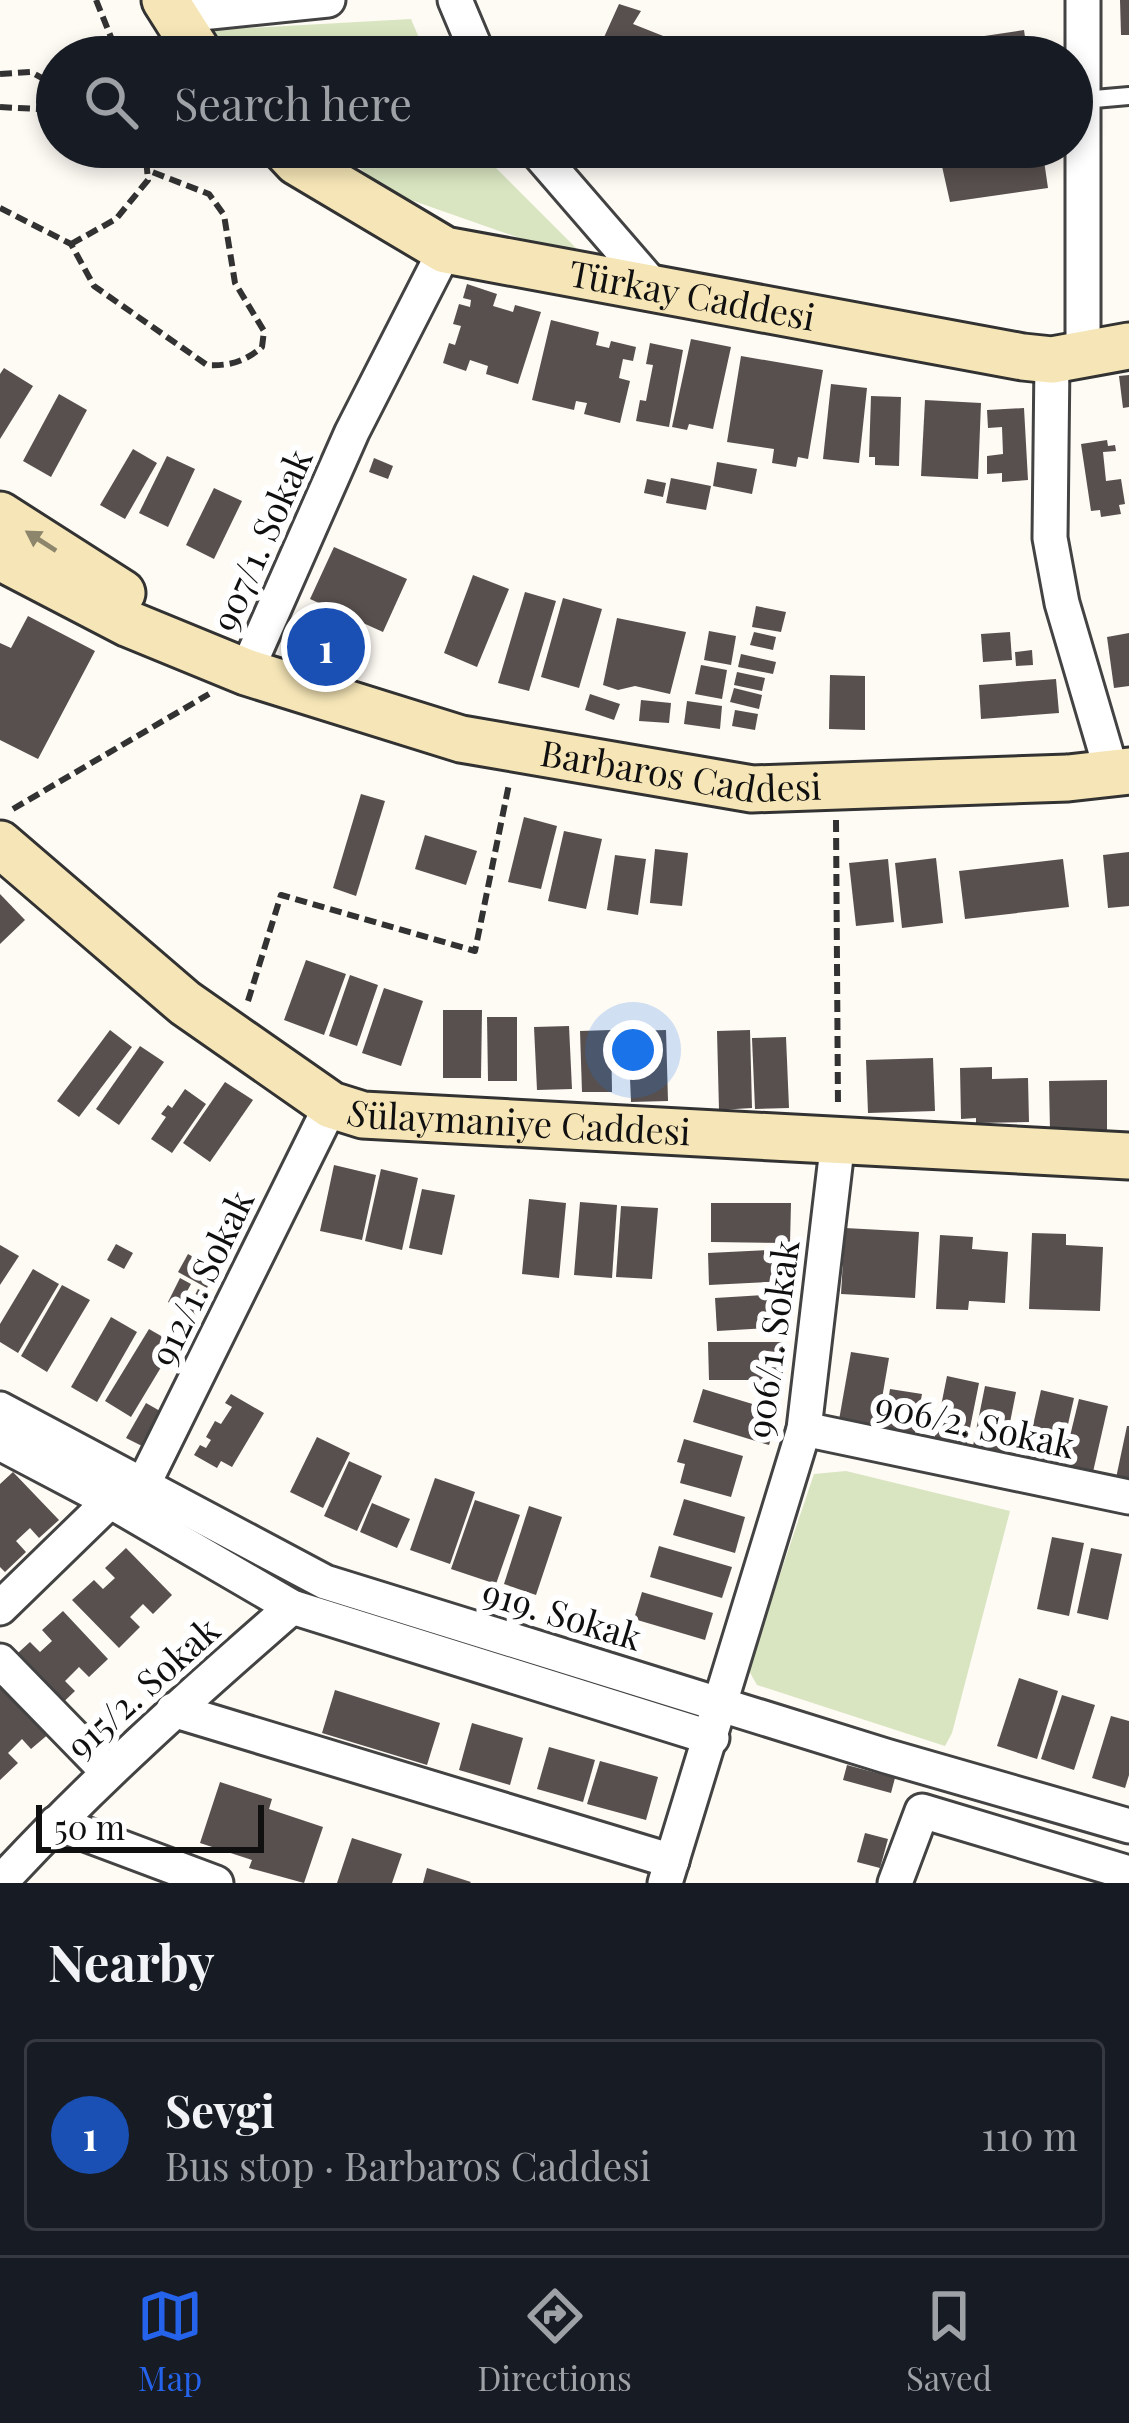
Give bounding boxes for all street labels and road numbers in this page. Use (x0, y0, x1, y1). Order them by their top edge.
street label: Türkay Caddesi (566, 248, 819, 340)
street label: 907/1. Sokak (199, 440, 322, 638)
street label: Barbaros Caddesi (537, 727, 822, 811)
street label: Sülaymaniye Caddesi (342, 1086, 692, 1154)
street label: 912/1. Sokak (137, 1181, 263, 1373)
street label: 906/1. Sokak (733, 1237, 809, 1441)
street label: 906/2. Sokak (871, 1379, 1080, 1468)
street label: 919. Sokak (477, 1566, 648, 1660)
street label: 915/2. Sokak (55, 1605, 229, 1768)

